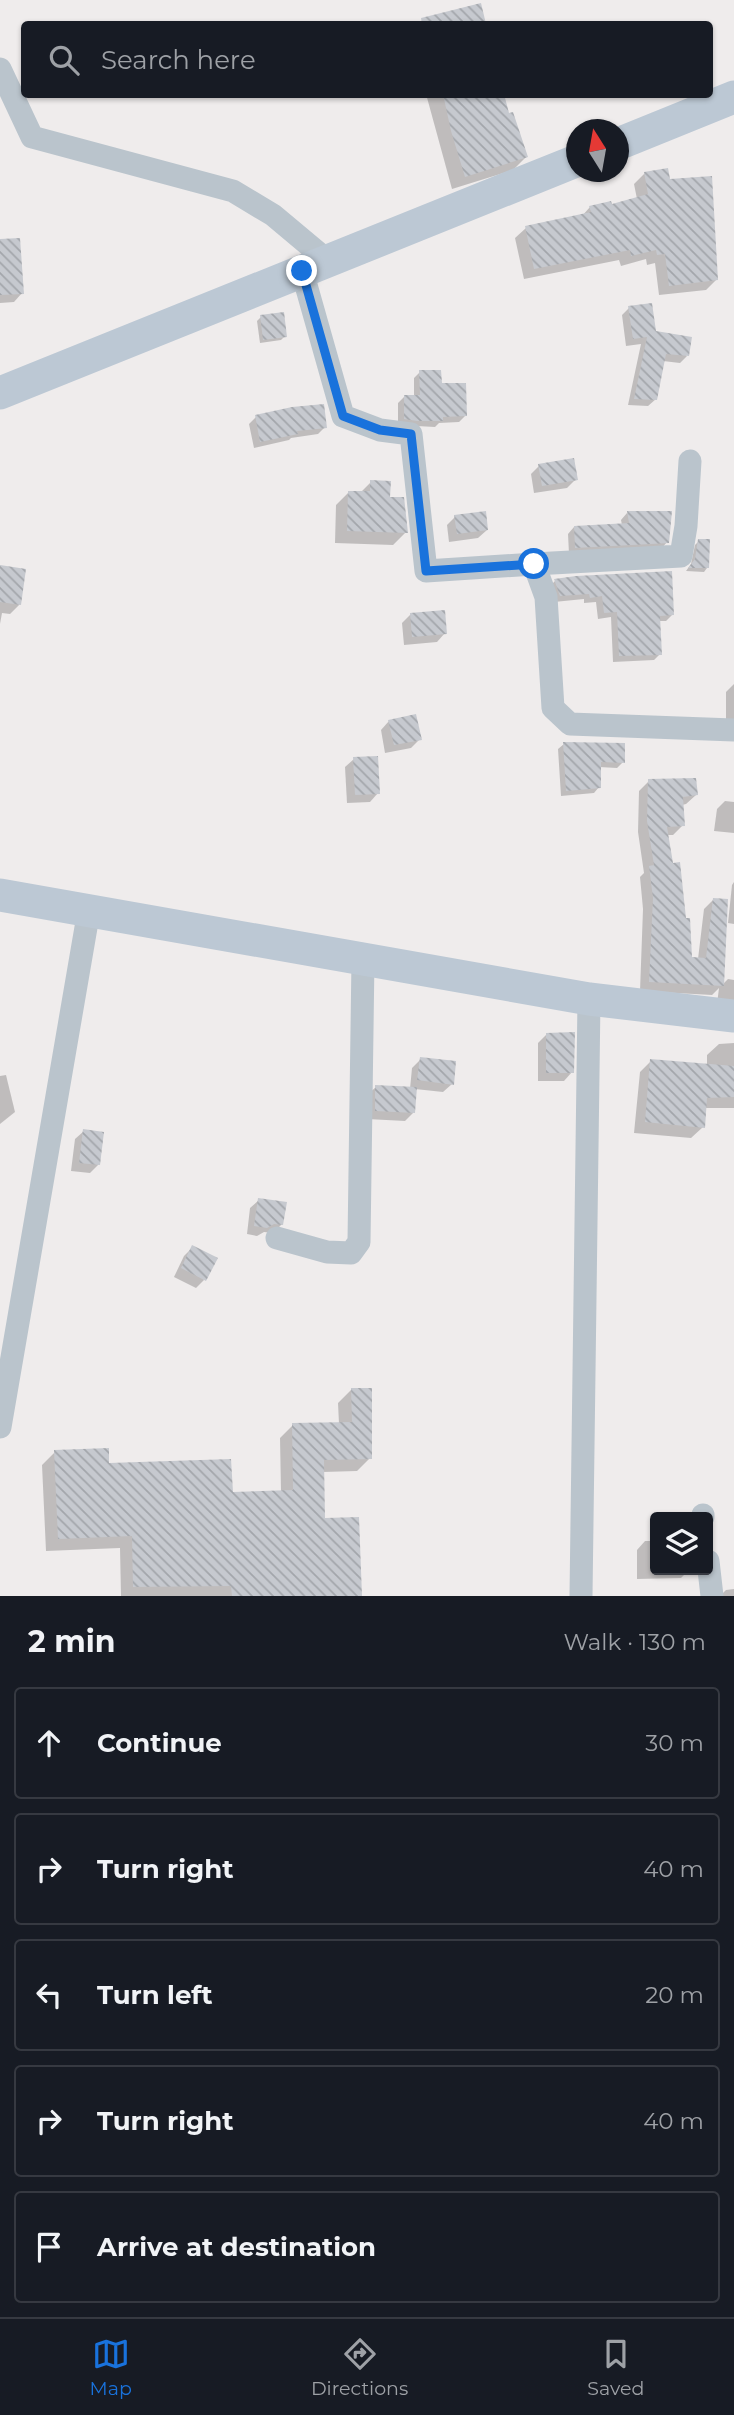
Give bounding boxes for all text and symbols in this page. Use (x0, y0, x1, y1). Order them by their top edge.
search box (21, 21, 713, 98)
icon: search (45, 41, 83, 79)
text: Search here (101, 44, 256, 76)
north arrow (566, 119, 629, 182)
route end (286, 255, 317, 286)
route start (518, 548, 549, 579)
map controls (650, 1512, 713, 1575)
button: layers (650, 1512, 713, 1575)
text: 2 min (28, 1623, 115, 1660)
text: Walk · 130 m (563, 1628, 706, 1656)
icon: ahead (30, 1724, 68, 1762)
text: Continue (97, 1727, 222, 1759)
text: 30 m (645, 1729, 704, 1757)
icon: right (30, 1850, 68, 1888)
text: Turn right (97, 1853, 233, 1885)
text: 40 m (643, 1855, 704, 1883)
icon: left (30, 1976, 68, 2014)
text: Turn left (97, 1979, 213, 2011)
text: 20 m (645, 1981, 704, 2009)
icon: right (30, 2102, 68, 2140)
text: Turn right (97, 2105, 233, 2137)
text: 40 m (643, 2107, 704, 2135)
icon: arrive (30, 2228, 68, 2266)
text: Arrive at destination (97, 2231, 376, 2263)
tab: Map (90, 2335, 132, 2400)
tab: Directions (311, 2335, 408, 2400)
tab: Saved (587, 2335, 644, 2400)

